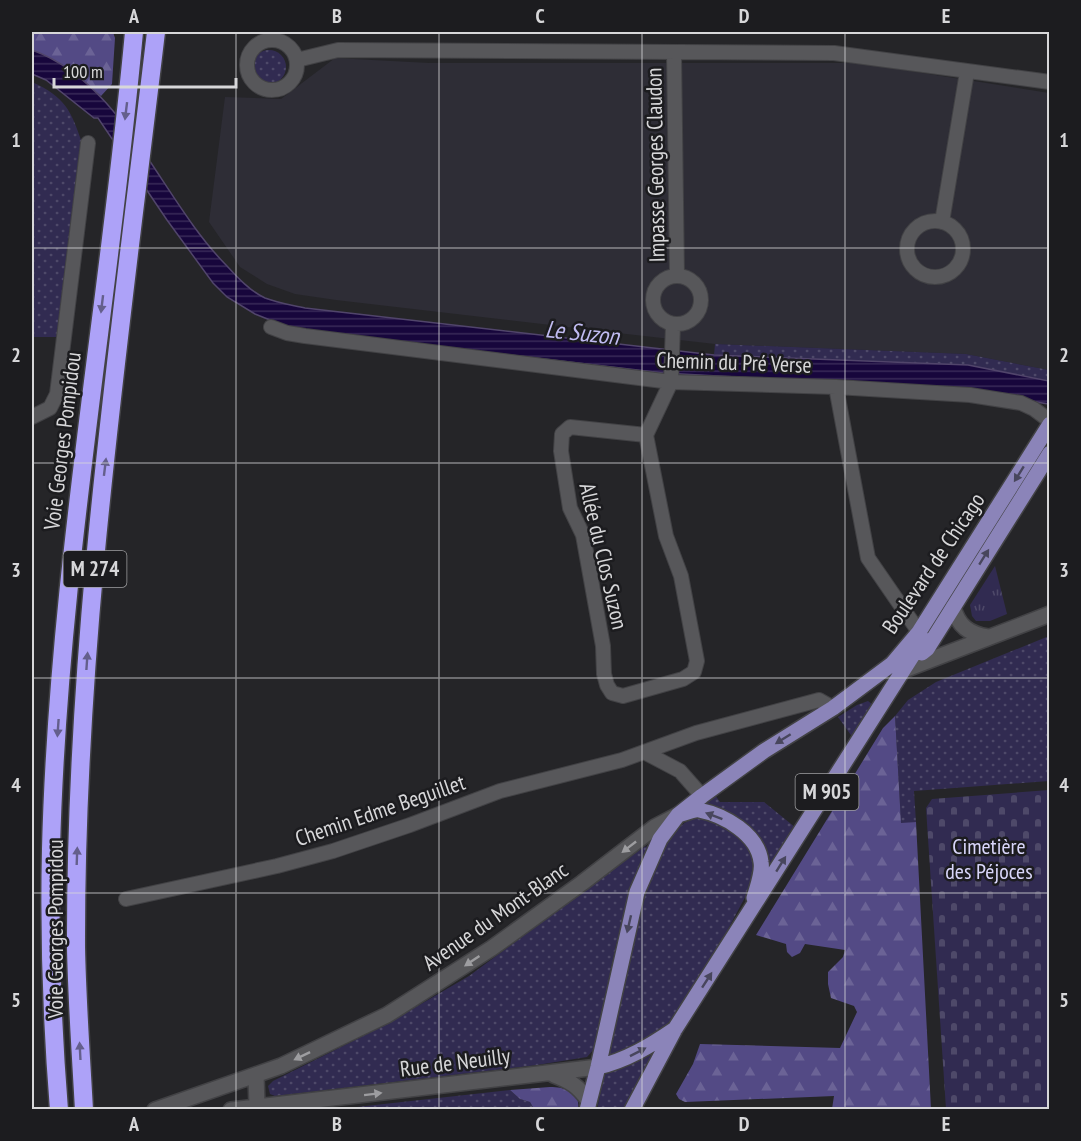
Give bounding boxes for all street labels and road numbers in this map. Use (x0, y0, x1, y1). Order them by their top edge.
street label: Impasse Georges Claudon (639, 67, 671, 263)
street label: Chemin du Pré Verse (656, 345, 812, 379)
street label: Voie Georges Pompidou (37, 350, 87, 533)
street label: Allée du Clos Suzon (574, 480, 634, 632)
street label: Boulevard de Chicago (875, 487, 991, 639)
road number: M 274 (64, 551, 127, 587)
street label: Chemin Edme Beguillet (291, 768, 469, 852)
road number: M 905 (796, 774, 858, 810)
street label: Voie Georges Pompidou (41, 839, 69, 1020)
street label: Avenue du Mont-Blanc (417, 855, 573, 976)
street label: Rue de Neuilly (398, 1041, 512, 1083)

